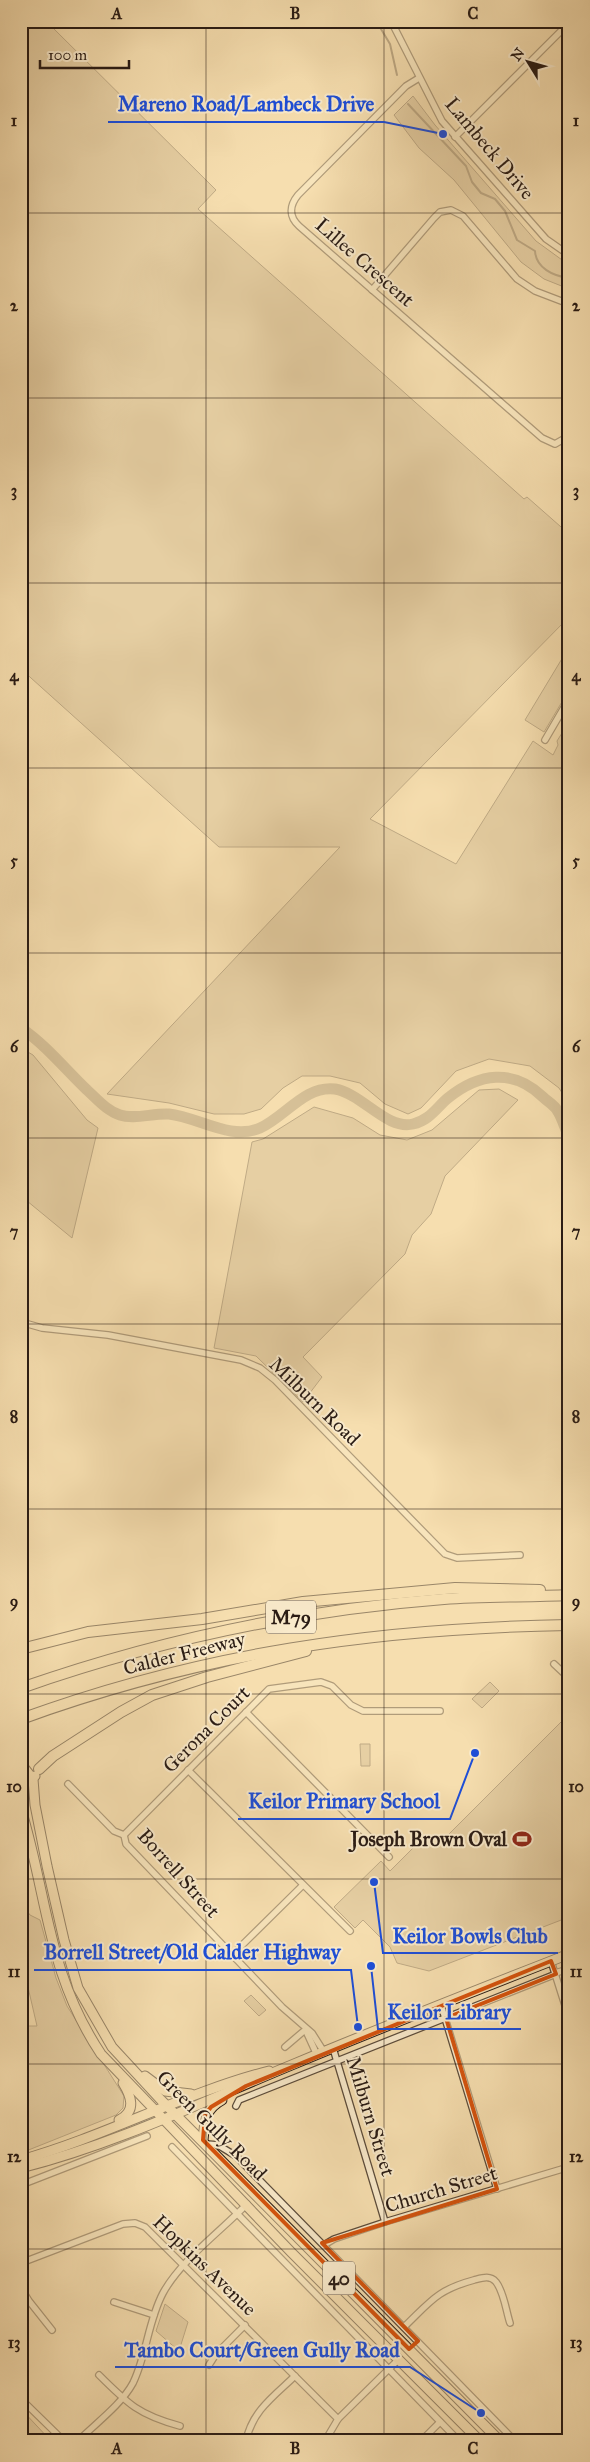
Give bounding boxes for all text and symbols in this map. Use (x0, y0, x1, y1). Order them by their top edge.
text: A (111, 4, 123, 23)
text: B (290, 4, 300, 23)
text: C (468, 4, 479, 23)
scale bar (40, 38, 129, 70)
north arrow (502, 38, 552, 88)
text: N (508, 45, 528, 64)
text: 100 m (48, 46, 88, 64)
callout: Mareno Road/Lambeck Drive (108, 86, 384, 122)
text: Mareno Road/Lambeck Drive (118, 91, 375, 117)
street label: Lambeck Drive (440, 92, 540, 204)
text: 1 (11, 111, 18, 130)
text: 1 (573, 111, 580, 130)
street label: Lillee Crescent (311, 213, 419, 311)
text: 2 (10, 296, 19, 315)
text: 2 (572, 296, 581, 315)
text: 3 (11, 481, 17, 501)
text: 3 (573, 481, 579, 501)
text: 4 (10, 666, 20, 686)
text: 4 (572, 666, 582, 686)
text: 5 (10, 851, 18, 870)
text: 5 (572, 851, 580, 870)
text: 6 (10, 1037, 19, 1056)
text: 6 (572, 1037, 581, 1056)
text: 7 (10, 1222, 19, 1241)
text: 7 (572, 1222, 581, 1241)
street label: Milburn Road (265, 1352, 365, 1450)
text: 8 (10, 1407, 18, 1426)
text: 8 (572, 1407, 580, 1426)
text: 9 (10, 1592, 18, 1612)
text: 9 (572, 1592, 580, 1612)
road number: M79 (266, 1600, 316, 1634)
street label: Calder Freeway (121, 1626, 248, 1680)
street label: Gerona Court (157, 1680, 255, 1778)
text: 10 (6, 1777, 22, 1796)
text: 10 (568, 1777, 584, 1796)
callout: Keilor Primary School (238, 1783, 450, 1819)
text: Keilor Primary School (248, 1788, 441, 1814)
street label: Borrell Street (133, 1824, 225, 1922)
place label: Joseph Brown Oval (348, 1827, 508, 1853)
sports icon: Joseph Brown Oval (511, 1828, 533, 1850)
callout: Keilor Bowls Club (383, 1917, 558, 1953)
text: Keilor Bowls Club (392, 1923, 548, 1949)
callout: Borrell Street/Old Calder Highway (34, 1934, 351, 1970)
text: Borrell Street/Old Calder Highway (43, 1939, 342, 1965)
text: 11 (8, 1962, 21, 1981)
text: 11 (570, 1962, 583, 1981)
callout: Keilor Library (378, 1993, 521, 2029)
text: Keilor Library (387, 1999, 512, 2025)
street label: Milburn Street (341, 2053, 401, 2179)
street label: Green Gully Road (152, 2065, 272, 2185)
text: 12 (7, 2147, 22, 2166)
text: 12 (569, 2147, 584, 2166)
street label: Church Street (382, 2161, 500, 2217)
street label: Hopkins Avenue (148, 2210, 262, 2320)
road number: 40 (323, 2262, 355, 2294)
callout: Tambo Court/Green Gully Road (115, 2331, 410, 2367)
text: 13 (8, 2333, 20, 2353)
text: 13 (570, 2333, 582, 2353)
text: Tambo Court/Green Gully Road (123, 2337, 400, 2363)
text: A (111, 2439, 123, 2458)
text: B (290, 2439, 300, 2458)
text: C (468, 2439, 479, 2458)

